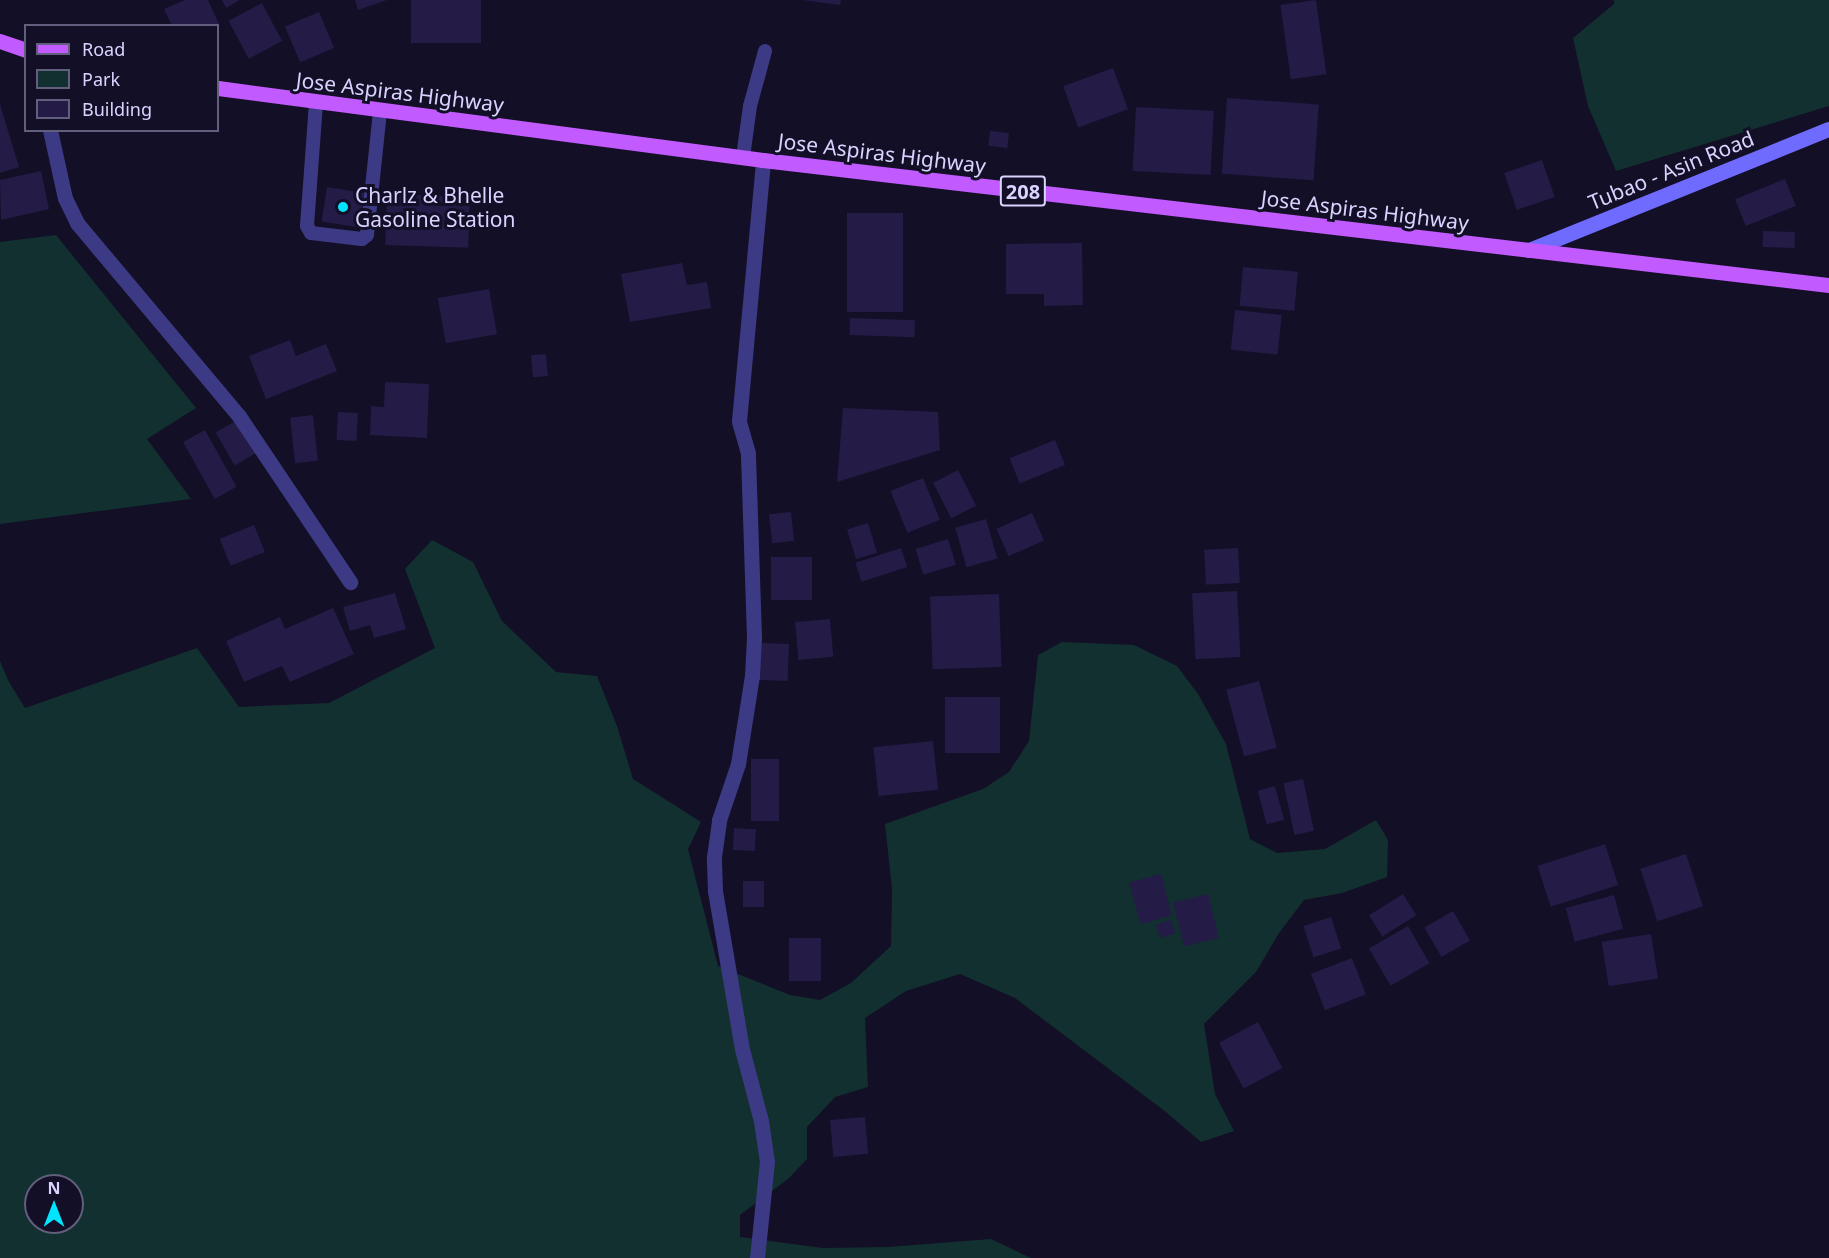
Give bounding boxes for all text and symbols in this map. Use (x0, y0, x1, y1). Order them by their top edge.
legend (24, 24, 219, 132)
text: Road (82, 37, 125, 61)
text: Park (82, 67, 120, 91)
street label: Jose Aspiras Highway (295, 67, 505, 117)
text: Building (82, 97, 152, 121)
street label: Tubao - Asin Road (1584, 125, 1758, 215)
street label: Jose Aspiras Highway (777, 128, 987, 178)
road number: 208 (999, 174, 1047, 208)
place label: Charlz & Bhelle Gasoline Station (355, 182, 516, 232)
street label: Jose Aspiras Highway (1260, 185, 1470, 235)
marker: Charlz & Bhelle Gasoline Station (336, 200, 350, 214)
north arrow (24, 1174, 84, 1234)
text: N (47, 1177, 61, 1199)

